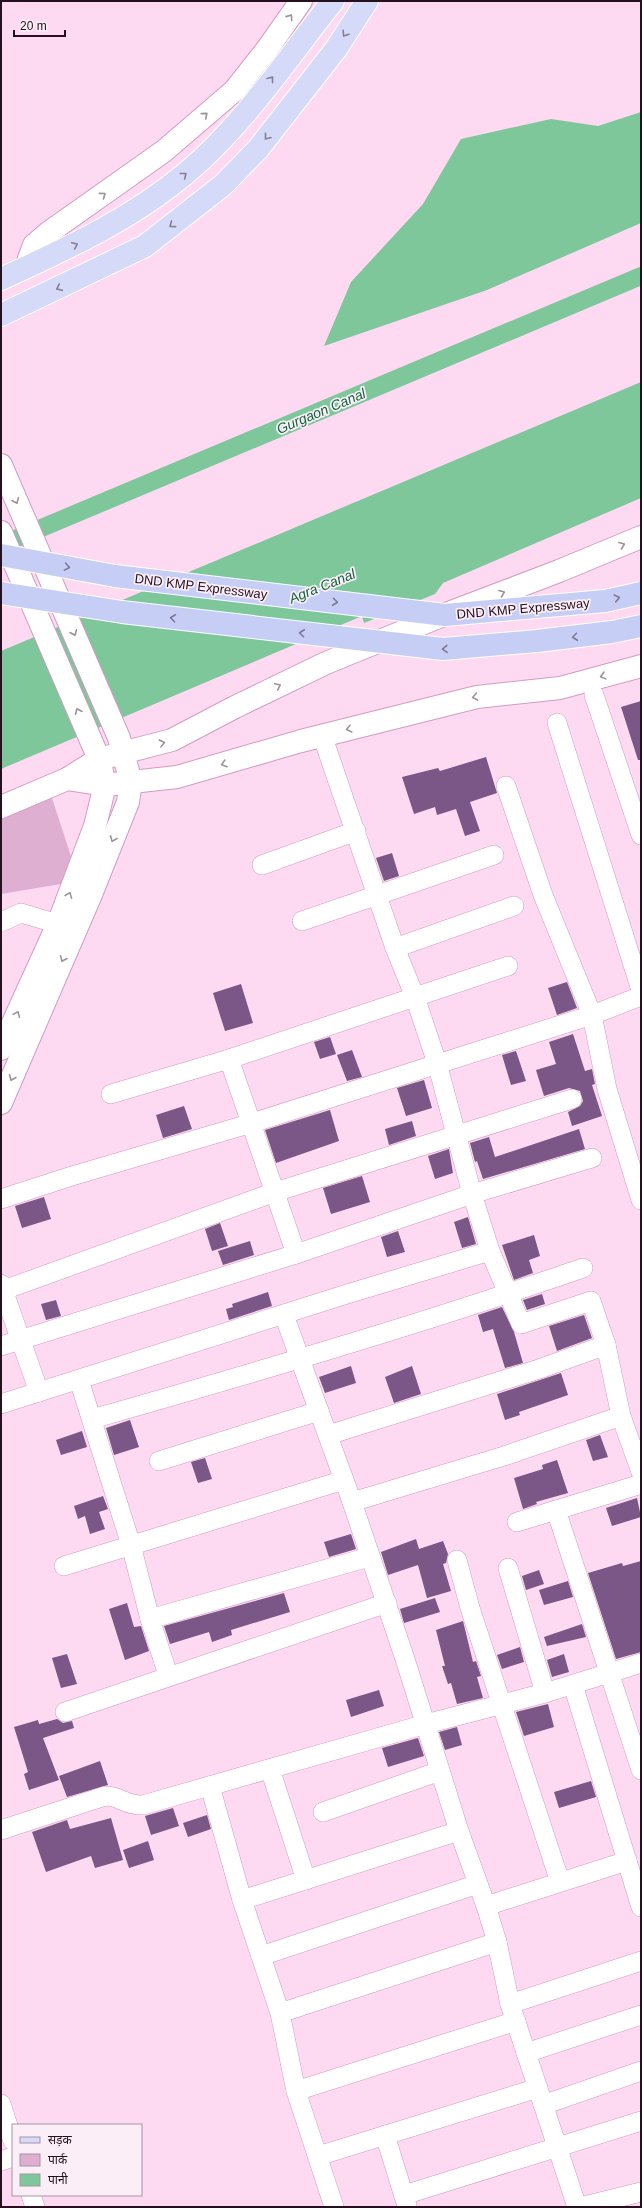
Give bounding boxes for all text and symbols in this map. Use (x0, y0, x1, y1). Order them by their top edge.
scale bar (14, 12, 65, 38)
one-way arrow (285, 14, 293, 21)
text: 20 m (20, 19, 47, 33)
one-way arrow (343, 30, 350, 37)
one-way arrow (267, 77, 274, 84)
one-way arrow (201, 113, 208, 120)
one-way arrow (264, 133, 271, 140)
one-way arrow (179, 172, 186, 179)
one-way arrow (99, 192, 106, 200)
one-way arrow (169, 221, 176, 228)
one-way arrow (70, 242, 78, 250)
one-way arrow (55, 283, 63, 291)
water label: Gurgaon Canal (274, 385, 369, 437)
one-way arrow (12, 497, 20, 504)
one-way arrow (618, 542, 626, 550)
one-way arrow (64, 562, 70, 571)
water label: Agra Canal (286, 565, 358, 607)
street label: DND KMP Expressway (134, 571, 269, 602)
one-way arrow (498, 589, 505, 597)
street label: DND KMP Expressway (456, 595, 591, 622)
one-way arrow (614, 595, 620, 603)
one-way arrow (331, 597, 338, 606)
one-way arrow (170, 614, 176, 623)
one-way arrow (69, 629, 77, 636)
one-way arrow (299, 629, 305, 638)
one-way arrow (572, 632, 578, 641)
one-way arrow (442, 644, 448, 653)
one-way arrow (600, 671, 607, 680)
one-way arrow (274, 683, 282, 691)
one-way arrow (472, 693, 479, 701)
one-way arrow (75, 707, 83, 715)
one-way arrow (346, 724, 352, 732)
one-way arrow (158, 739, 165, 747)
one-way arrow (221, 759, 228, 768)
one-way arrow (110, 835, 118, 842)
one-way arrow (64, 891, 72, 898)
one-way arrow (60, 954, 68, 962)
one-way arrow (12, 1011, 20, 1018)
one-way arrow (8, 1074, 16, 1081)
legend (12, 2124, 142, 2196)
text: सड़क (48, 2133, 73, 2147)
text: पार्क (48, 2153, 68, 2167)
text: पानी (48, 2172, 69, 2187)

